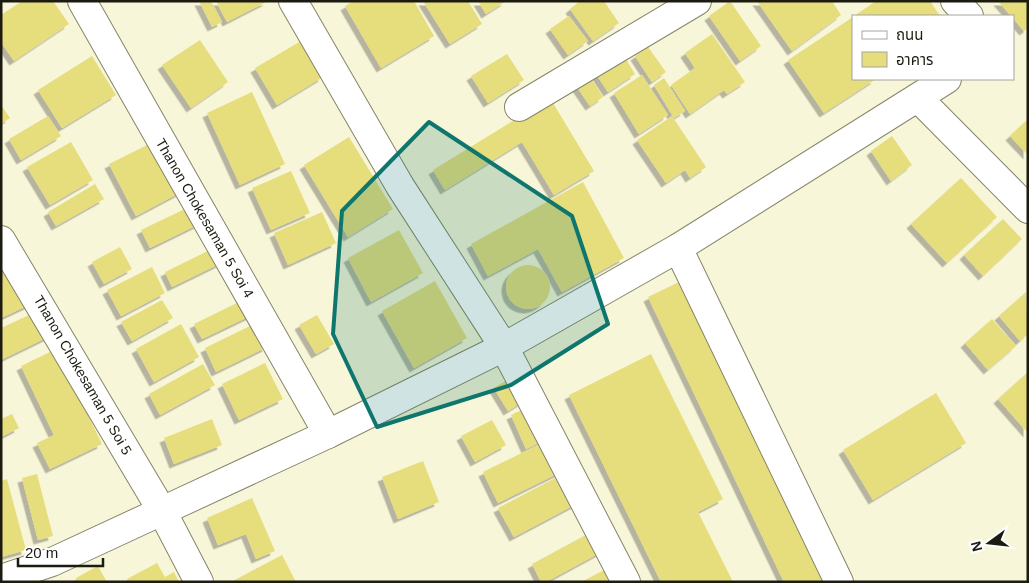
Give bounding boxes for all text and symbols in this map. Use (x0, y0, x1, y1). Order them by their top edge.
legend (852, 15, 1014, 80)
text: ถนน (896, 26, 923, 43)
text: อาคาร (896, 51, 933, 68)
street label: Thanon Chokesaman 5 Soi 4 (153, 135, 257, 301)
street label: Thanon Chokesaman 5 Soi 5 (31, 292, 135, 458)
north arrow (964, 518, 1014, 568)
scale bar (18, 536, 102, 568)
text: N (967, 539, 985, 553)
text: 20 m (25, 544, 58, 561)

